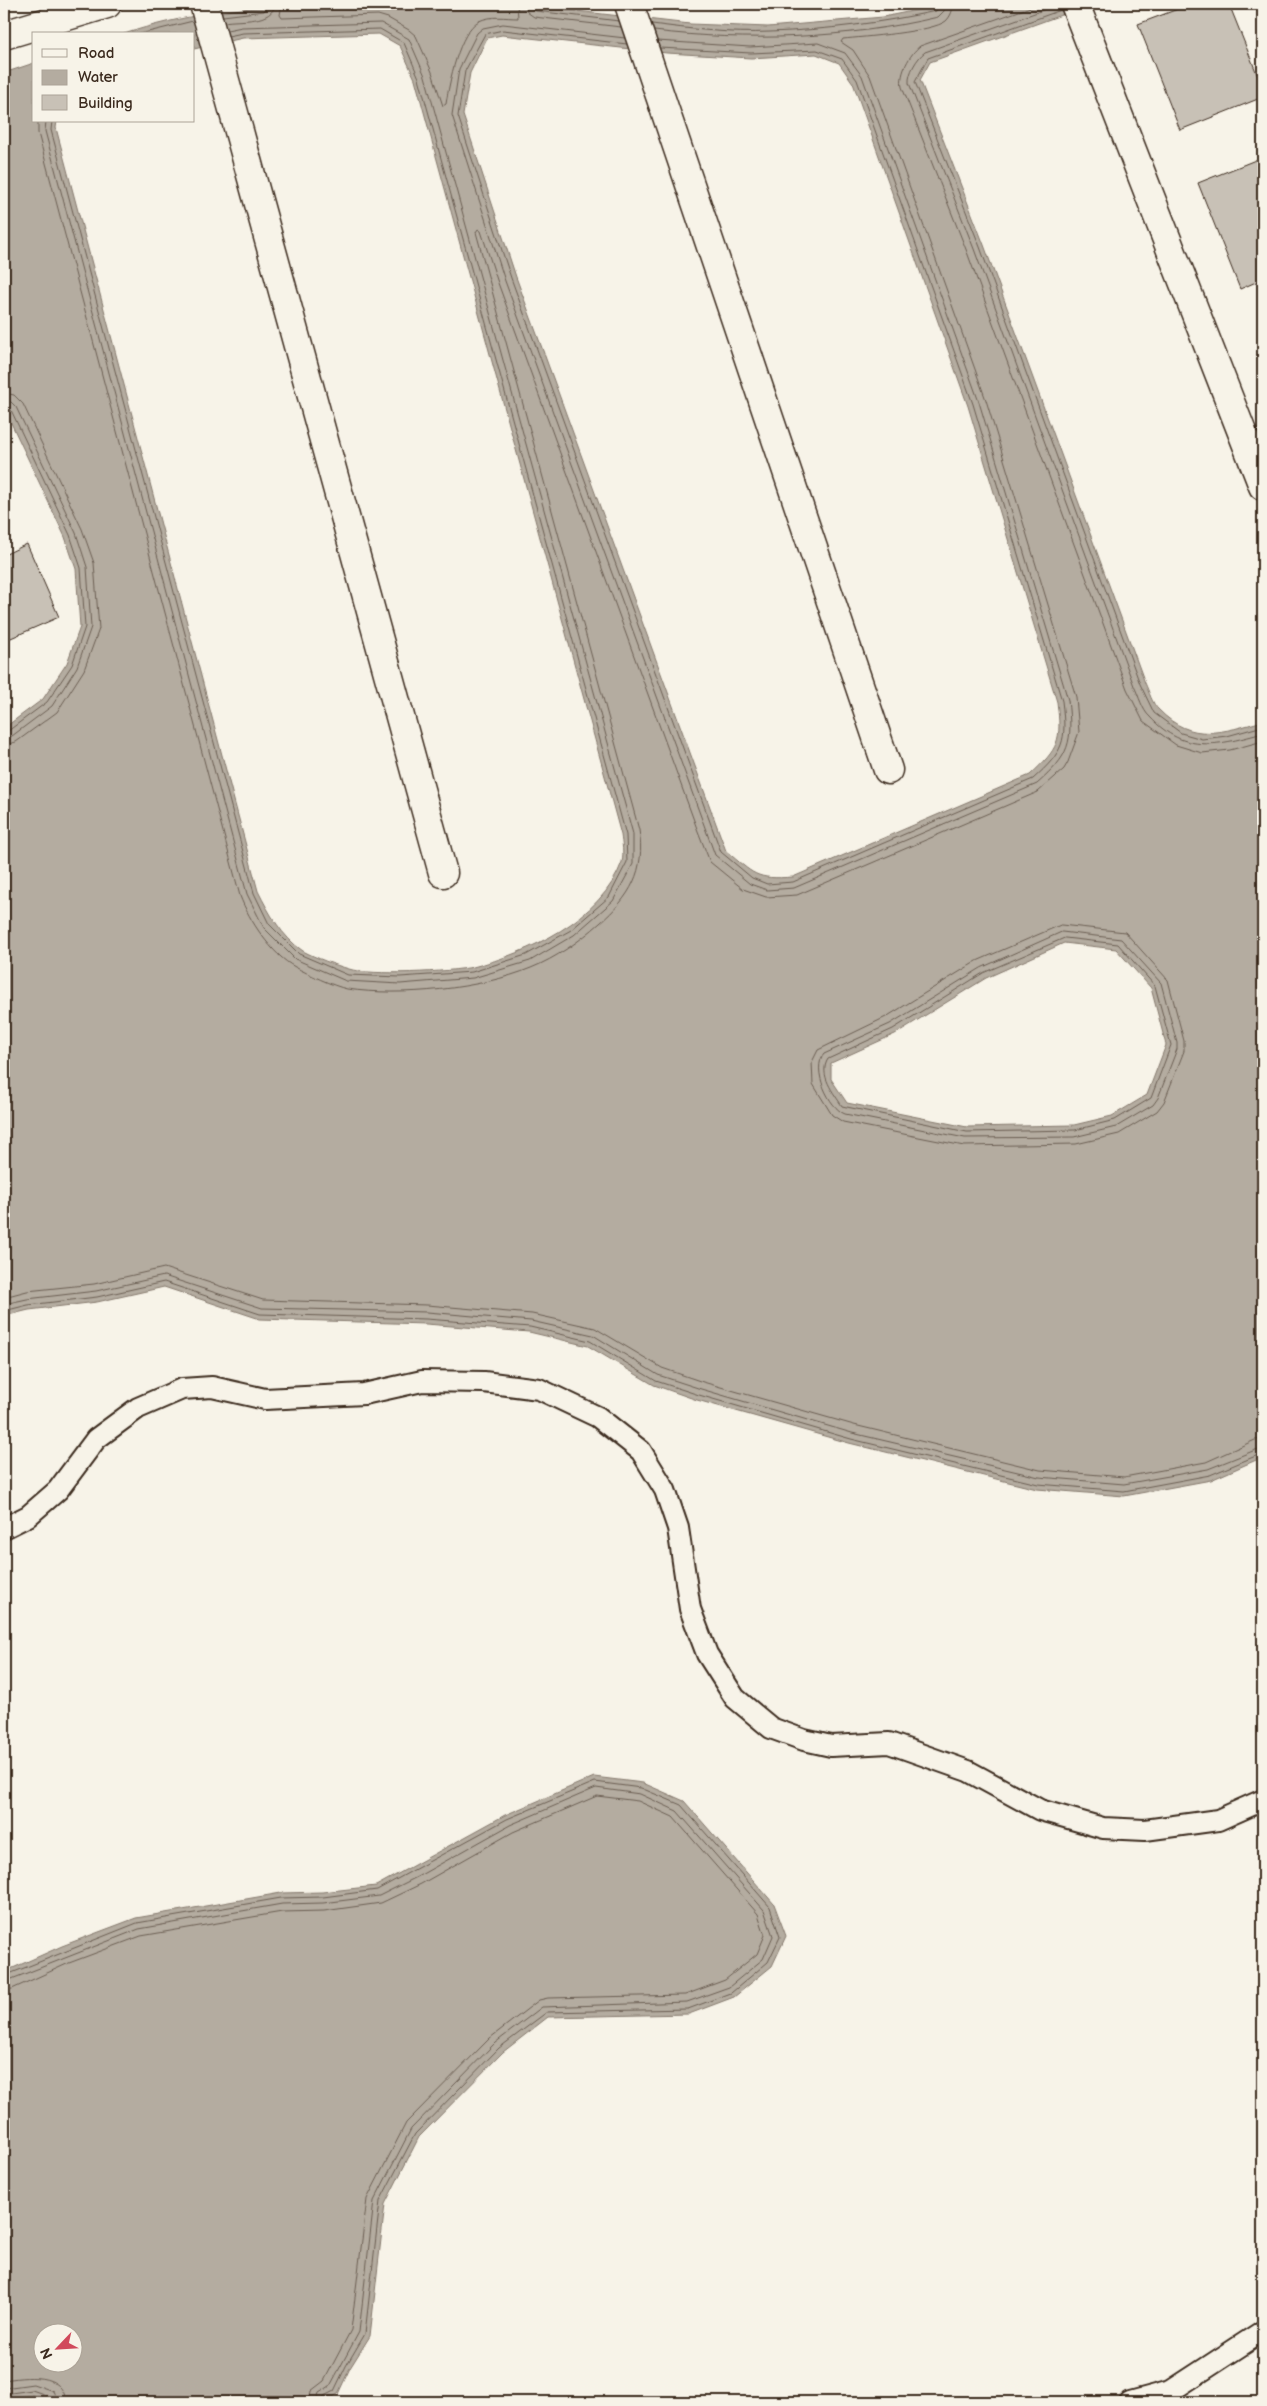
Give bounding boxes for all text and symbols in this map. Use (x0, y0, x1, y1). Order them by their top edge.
legend (32, 32, 195, 122)
text: Road (78, 44, 114, 63)
text: Water (78, 68, 118, 87)
text: Building (78, 94, 133, 113)
north arrow (32, 2324, 82, 2374)
text: N (37, 2345, 57, 2362)

